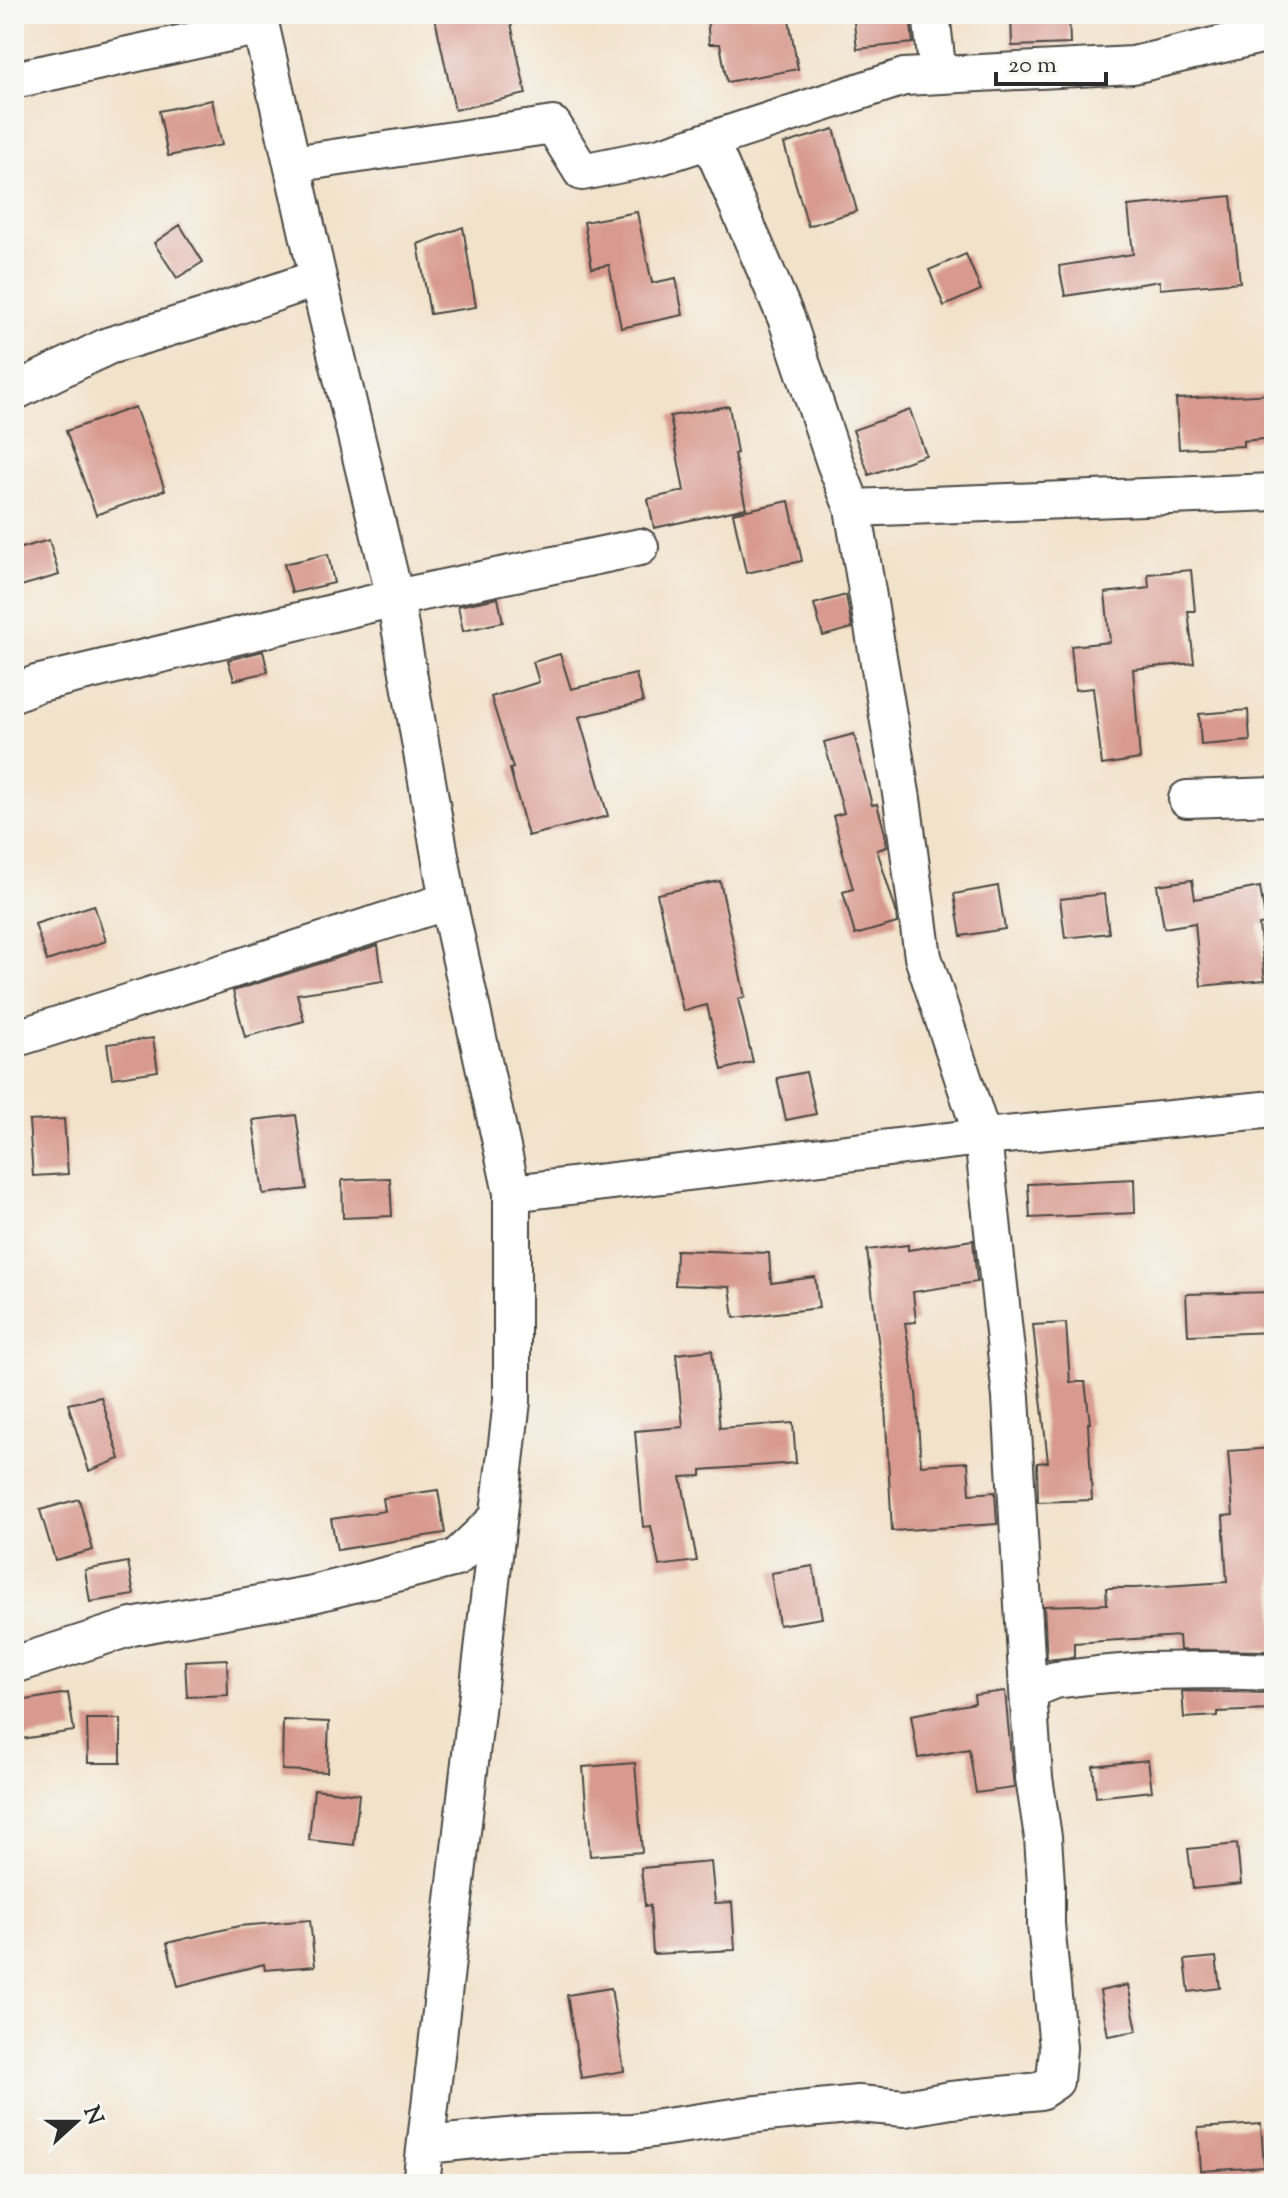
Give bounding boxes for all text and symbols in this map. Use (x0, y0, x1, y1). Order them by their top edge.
scale bar (996, 36, 1106, 86)
text: 20 m (1008, 49, 1057, 83)
north arrow (36, 2082, 116, 2162)
text: N (74, 2102, 110, 2130)

